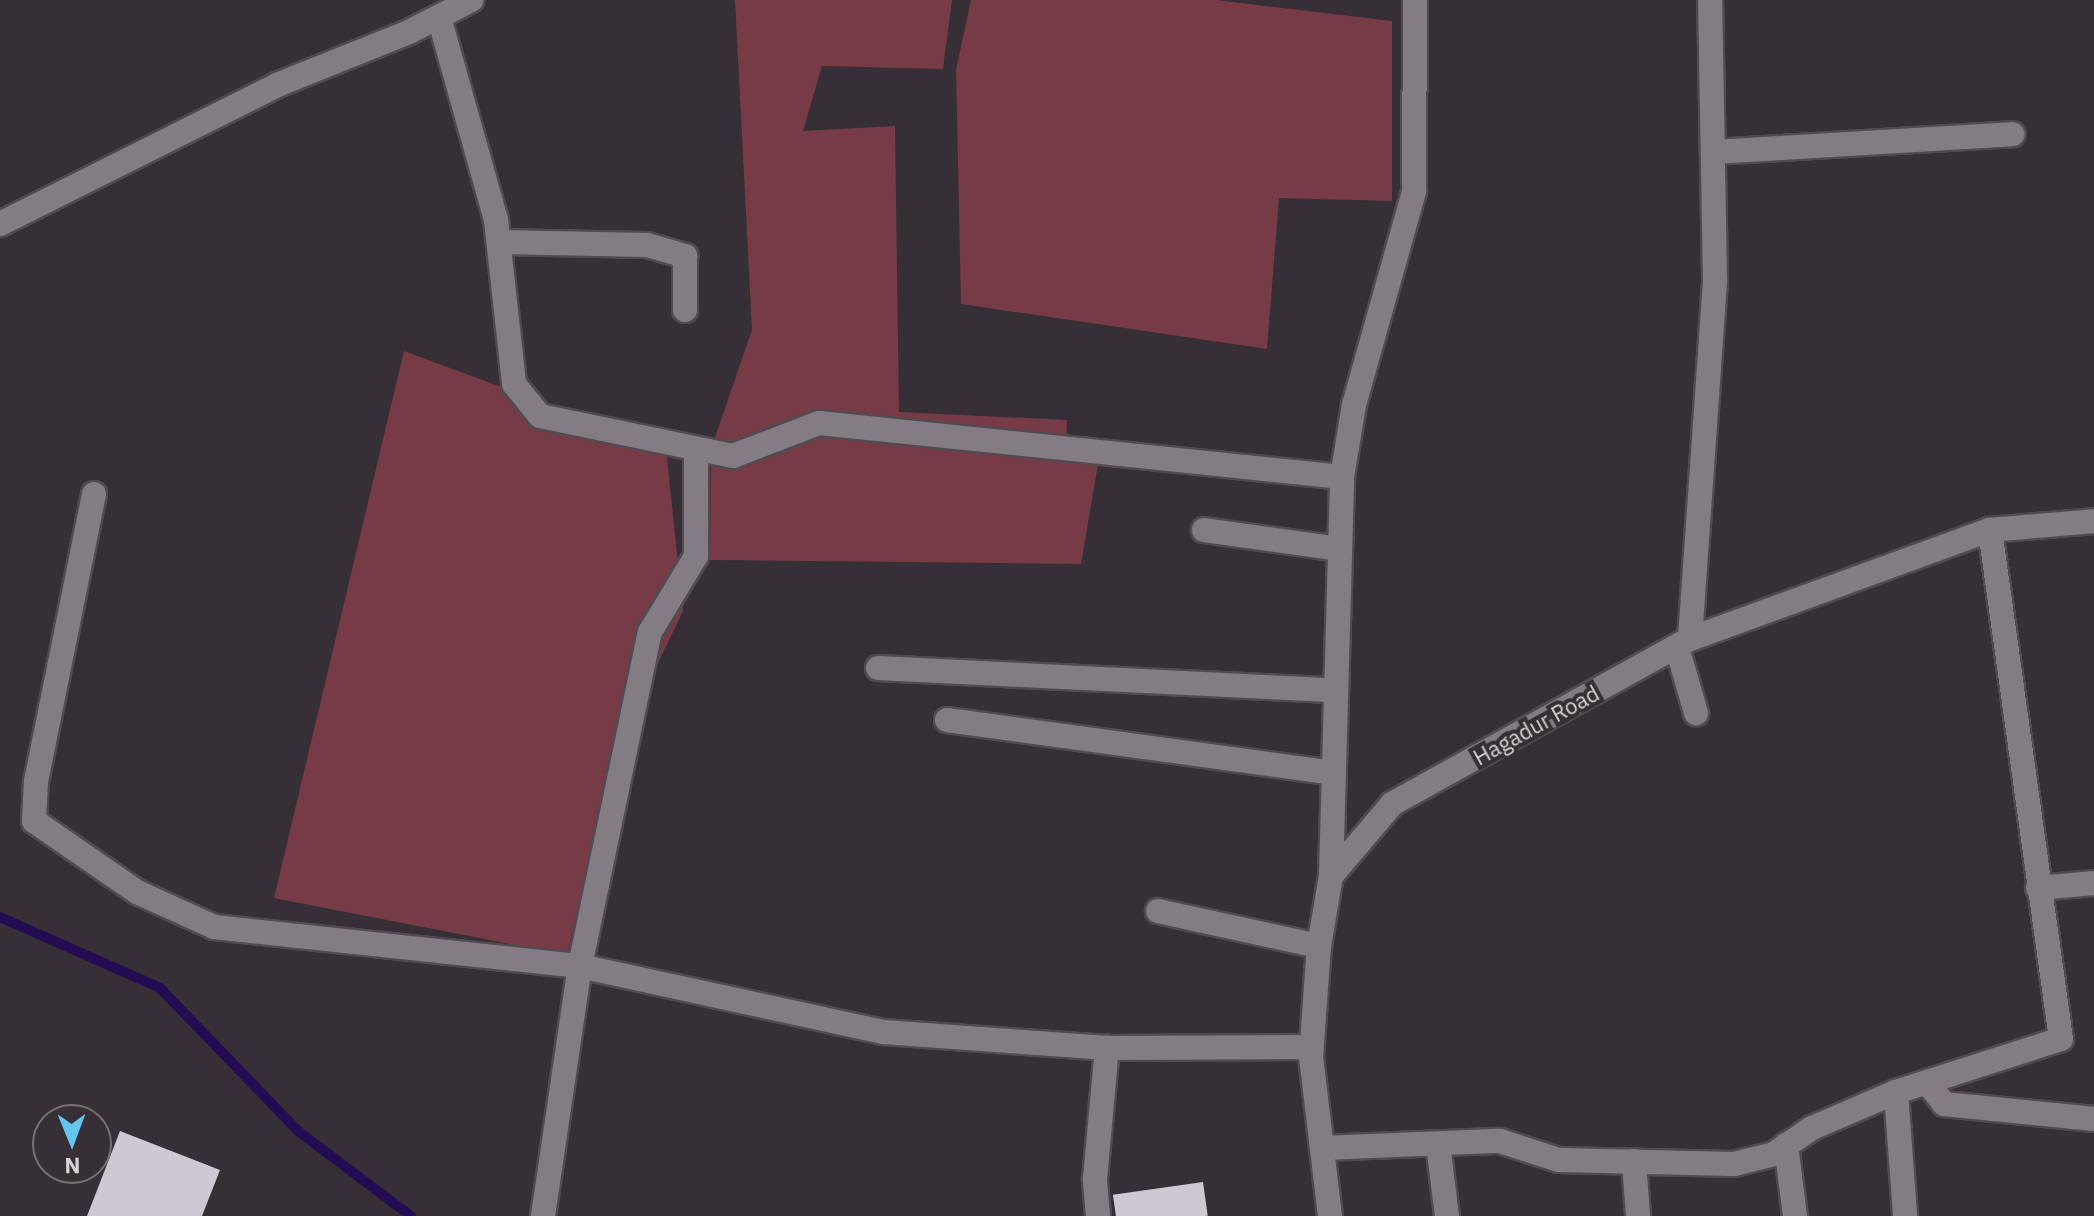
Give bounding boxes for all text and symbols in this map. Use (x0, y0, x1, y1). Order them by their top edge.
street label: Hagadur Road (1469, 680, 1603, 770)
north arrow (32, 1104, 112, 1184)
text: N (64, 1152, 81, 1181)

